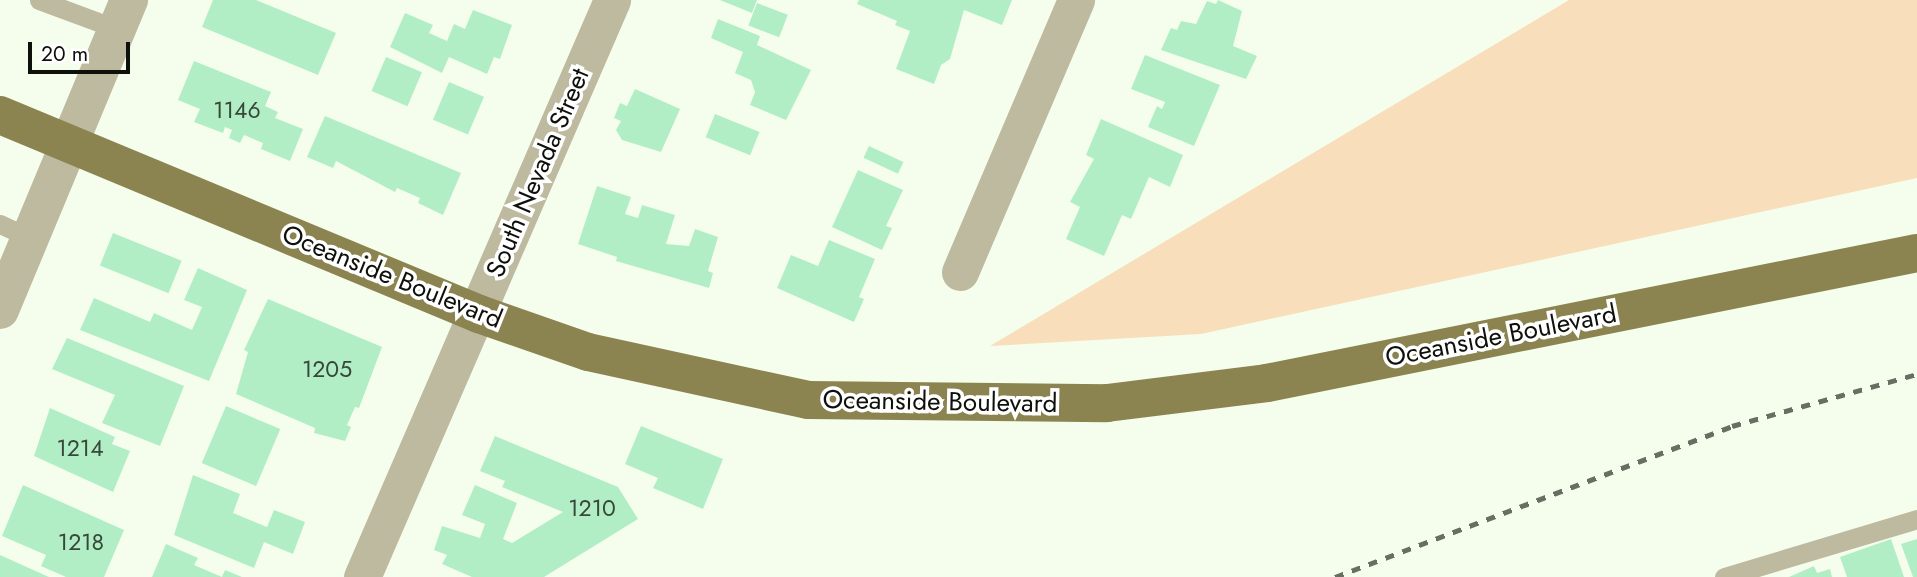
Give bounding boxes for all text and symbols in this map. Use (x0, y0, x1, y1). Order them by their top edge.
scale bar (32, 28, 133, 72)
text: 20 m (41, 39, 88, 69)
street label: South Nevada Street (480, 64, 596, 282)
house number: 1146 (213, 96, 261, 124)
street label: Oceanside Boulevard (277, 219, 507, 335)
street label: Oceanside Boulevard (1383, 298, 1619, 374)
house number: 1205 (302, 355, 352, 383)
street label: Oceanside Boulevard (822, 384, 1058, 420)
house number: 1214 (56, 434, 104, 462)
house number: 1210 (568, 494, 616, 522)
house number: 1218 (58, 528, 104, 556)

